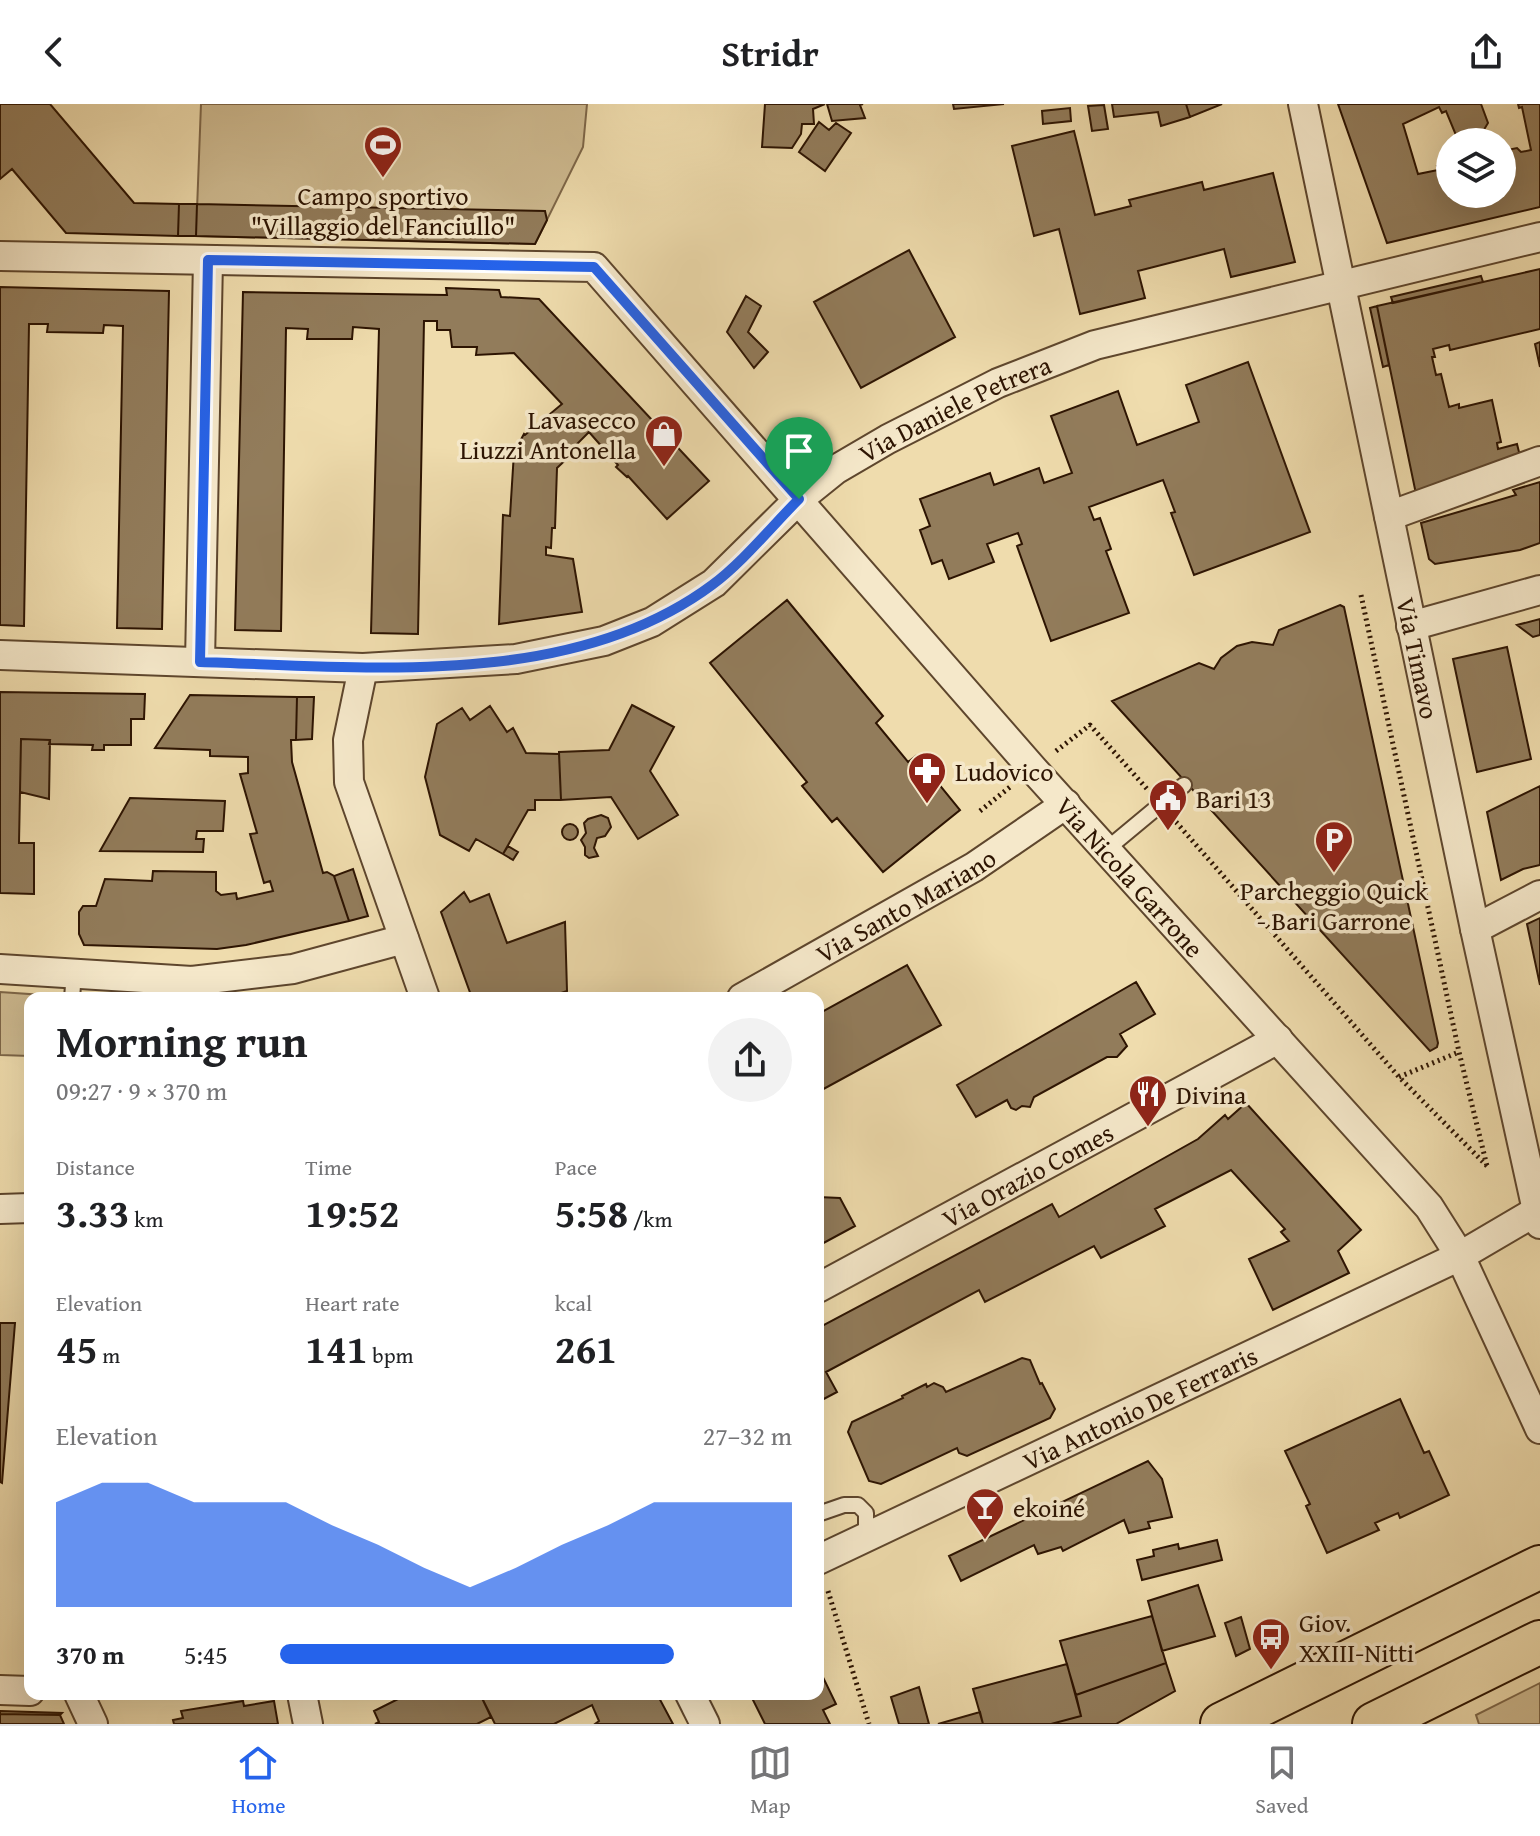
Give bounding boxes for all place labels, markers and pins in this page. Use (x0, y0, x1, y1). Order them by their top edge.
sports icon: Campo sportivo "Villaggio del Fanciullo" (362, 124, 404, 179)
place label: Campo sportivo "Villaggio del Fanciullo" (251, 176, 515, 245)
place label: Lavasecco Liuzzi Antonella (460, 400, 637, 469)
shop icon: Lavasecco Liuzzi Antonella (643, 413, 685, 468)
pin (765, 417, 833, 499)
pharmacy icon: Ludovico (906, 750, 948, 805)
place label: Ludovico (955, 752, 1053, 791)
public building icon: Bari 13 (1147, 777, 1189, 832)
place label: Bari 13 (1196, 779, 1272, 818)
parking icon: Parcheggio Quick - Bari Garrone (1313, 819, 1355, 874)
place label: Parcheggio Quick - Bari Garrone (1240, 871, 1429, 940)
restaurant icon: Divina (1127, 1073, 1169, 1128)
place label: Divina (1176, 1075, 1247, 1114)
bar icon: ekoiné (964, 1486, 1006, 1541)
place label: ekoiné (1013, 1488, 1085, 1527)
place label: Giov. XXIII-Nitti (1299, 1603, 1414, 1672)
bus stop icon: Giov. XXIII-Nitti (1250, 1616, 1292, 1671)

